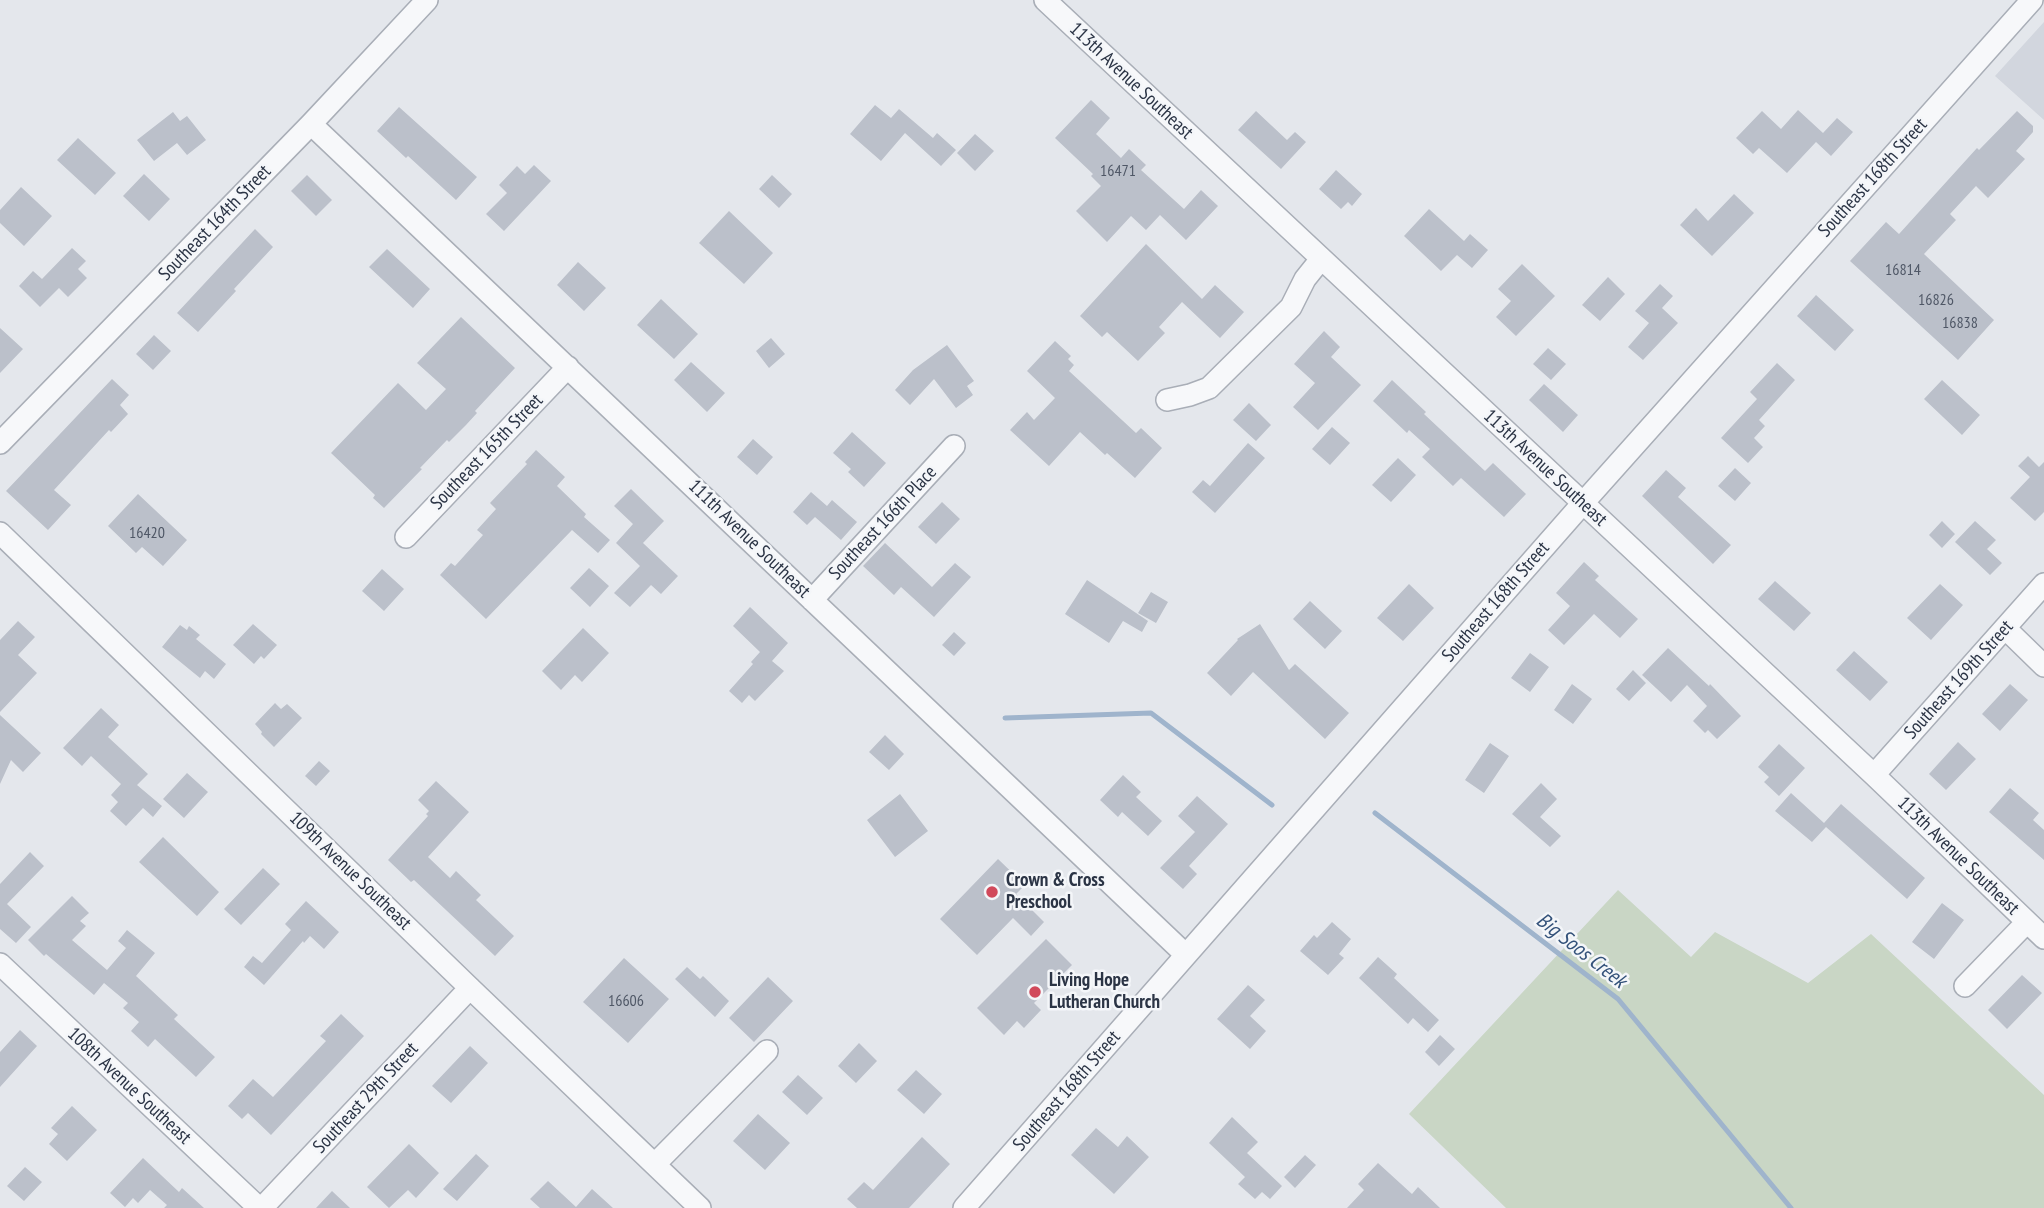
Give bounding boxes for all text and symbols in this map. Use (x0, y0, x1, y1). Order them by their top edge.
street label: 113th Avenue Southeast (1064, 18, 1198, 144)
street label: Southeast 168th Street (1814, 114, 1932, 242)
street label: Southeast 164th Street (154, 160, 276, 286)
house number: 16471 (1100, 161, 1136, 181)
house number: 16814 (1885, 260, 1921, 280)
house number: 16826 (1918, 290, 1954, 310)
house number: 16838 (1942, 313, 1978, 333)
street label: Southeast 165th Street (426, 389, 548, 515)
street label: 113th Avenue Southeast (1478, 405, 1612, 531)
street label: Southeast 166th Place (824, 461, 942, 585)
street label: 111th Avenue Southeast (683, 475, 815, 603)
house number: 16420 (129, 523, 165, 543)
street label: Southeast 168th Street (1438, 537, 1554, 667)
street label: Southeast 169th Street (1900, 616, 2018, 744)
street label: 113th Avenue Southeast (1892, 792, 2024, 920)
street label: 109th Avenue Southeast (284, 807, 416, 935)
place label: Crown & Cross Preschool (1006, 870, 1105, 914)
marker: Crown & Cross Preschool (984, 884, 1000, 900)
water label: Big Soos Creek (1531, 908, 1631, 994)
place label: Living Hope Lutheran Church (1049, 970, 1160, 1014)
marker: Living Hope Lutheran Church (1027, 984, 1043, 1000)
house number: 16606 (608, 991, 644, 1011)
street label: 108th Avenue Southeast (62, 1023, 196, 1149)
street label: Southeast 168th Street (1009, 1026, 1125, 1156)
street label: Southeast 29th Street (309, 1038, 423, 1158)

